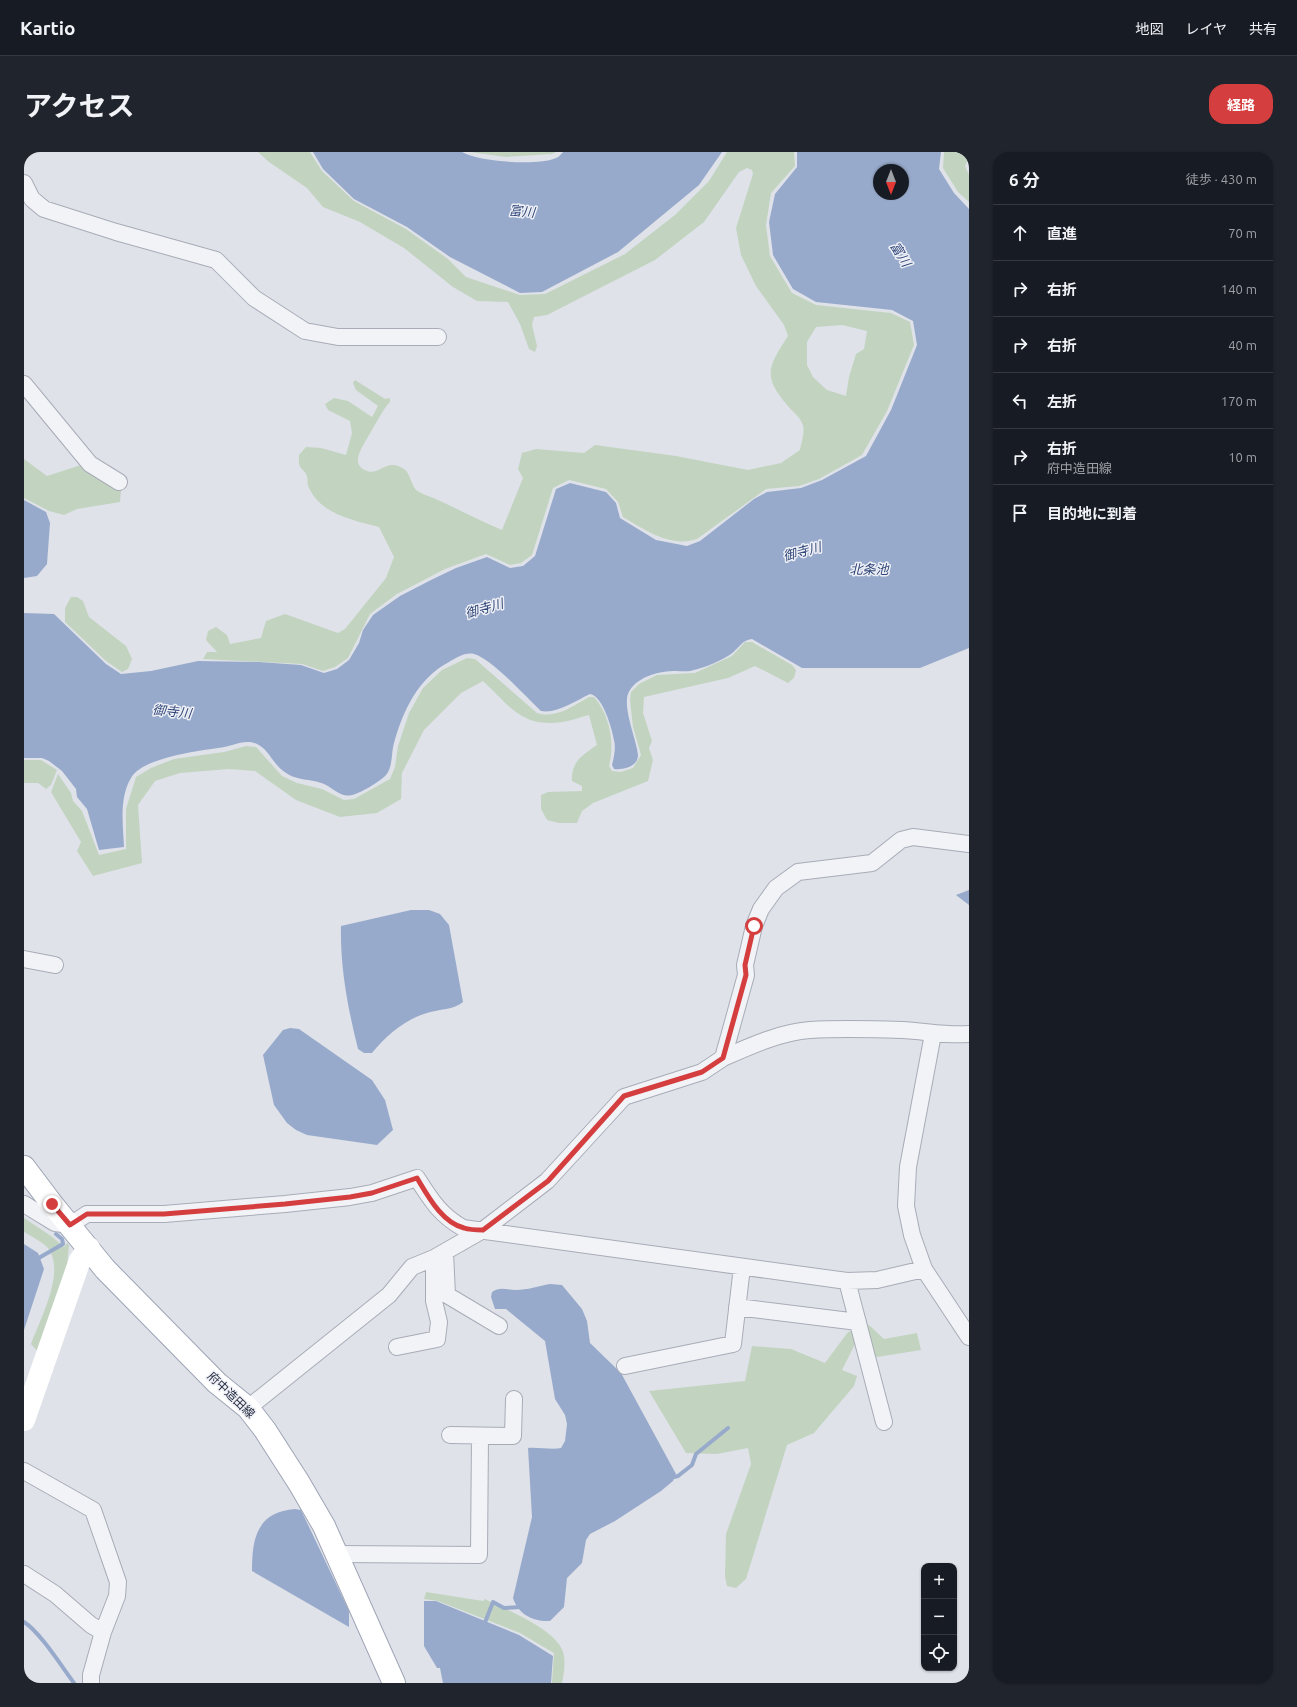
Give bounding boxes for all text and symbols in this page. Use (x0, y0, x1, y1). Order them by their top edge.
text: Kartio (20, 17, 76, 39)
text: 地図 (1135, 21, 1163, 37)
text: レイヤ (1185, 21, 1227, 37)
text: 共有 (1249, 21, 1277, 37)
button: 経路 (1209, 84, 1273, 124)
text: アクセス (24, 90, 135, 121)
north arrow (873, 164, 909, 200)
text: 6 分 (1009, 170, 1040, 189)
text: 徒歩 · 430 m (1186, 172, 1257, 186)
water label: 富川 (508, 203, 538, 219)
icon: ahead (1009, 222, 1031, 244)
text: 直進 (1047, 225, 1077, 242)
text: 70 m (1228, 226, 1257, 240)
water label: 富川 (888, 239, 915, 270)
icon: right (1009, 278, 1031, 300)
text: 右折 (1047, 281, 1077, 298)
text: 140 m (1221, 282, 1257, 296)
icon: right (1009, 334, 1031, 356)
text: 右折 (1047, 337, 1077, 354)
text: 40 m (1228, 338, 1257, 352)
icon: left (1009, 390, 1031, 412)
text: 左折 (1047, 393, 1077, 410)
text: 170 m (1221, 394, 1257, 408)
text: 右折 (1047, 440, 1077, 457)
icon: right (1009, 446, 1031, 468)
text: 10 m (1228, 450, 1257, 464)
text: 府中造田線 (1047, 461, 1112, 475)
icon: arrive (1009, 502, 1031, 524)
text: 目的地に到着 (1047, 505, 1137, 522)
water label: 御寺川 (781, 539, 825, 563)
water label: 北条池 (849, 562, 890, 576)
water label: 御寺川 (463, 595, 507, 620)
water label: 御寺川 (152, 702, 194, 720)
route start (745, 917, 763, 935)
route end (43, 1195, 61, 1213)
street label: 府中造田線 (205, 1369, 257, 1420)
map controls (921, 1563, 957, 1671)
button: + (921, 1563, 957, 1599)
button: − (921, 1599, 957, 1635)
button: locate (921, 1635, 957, 1671)

